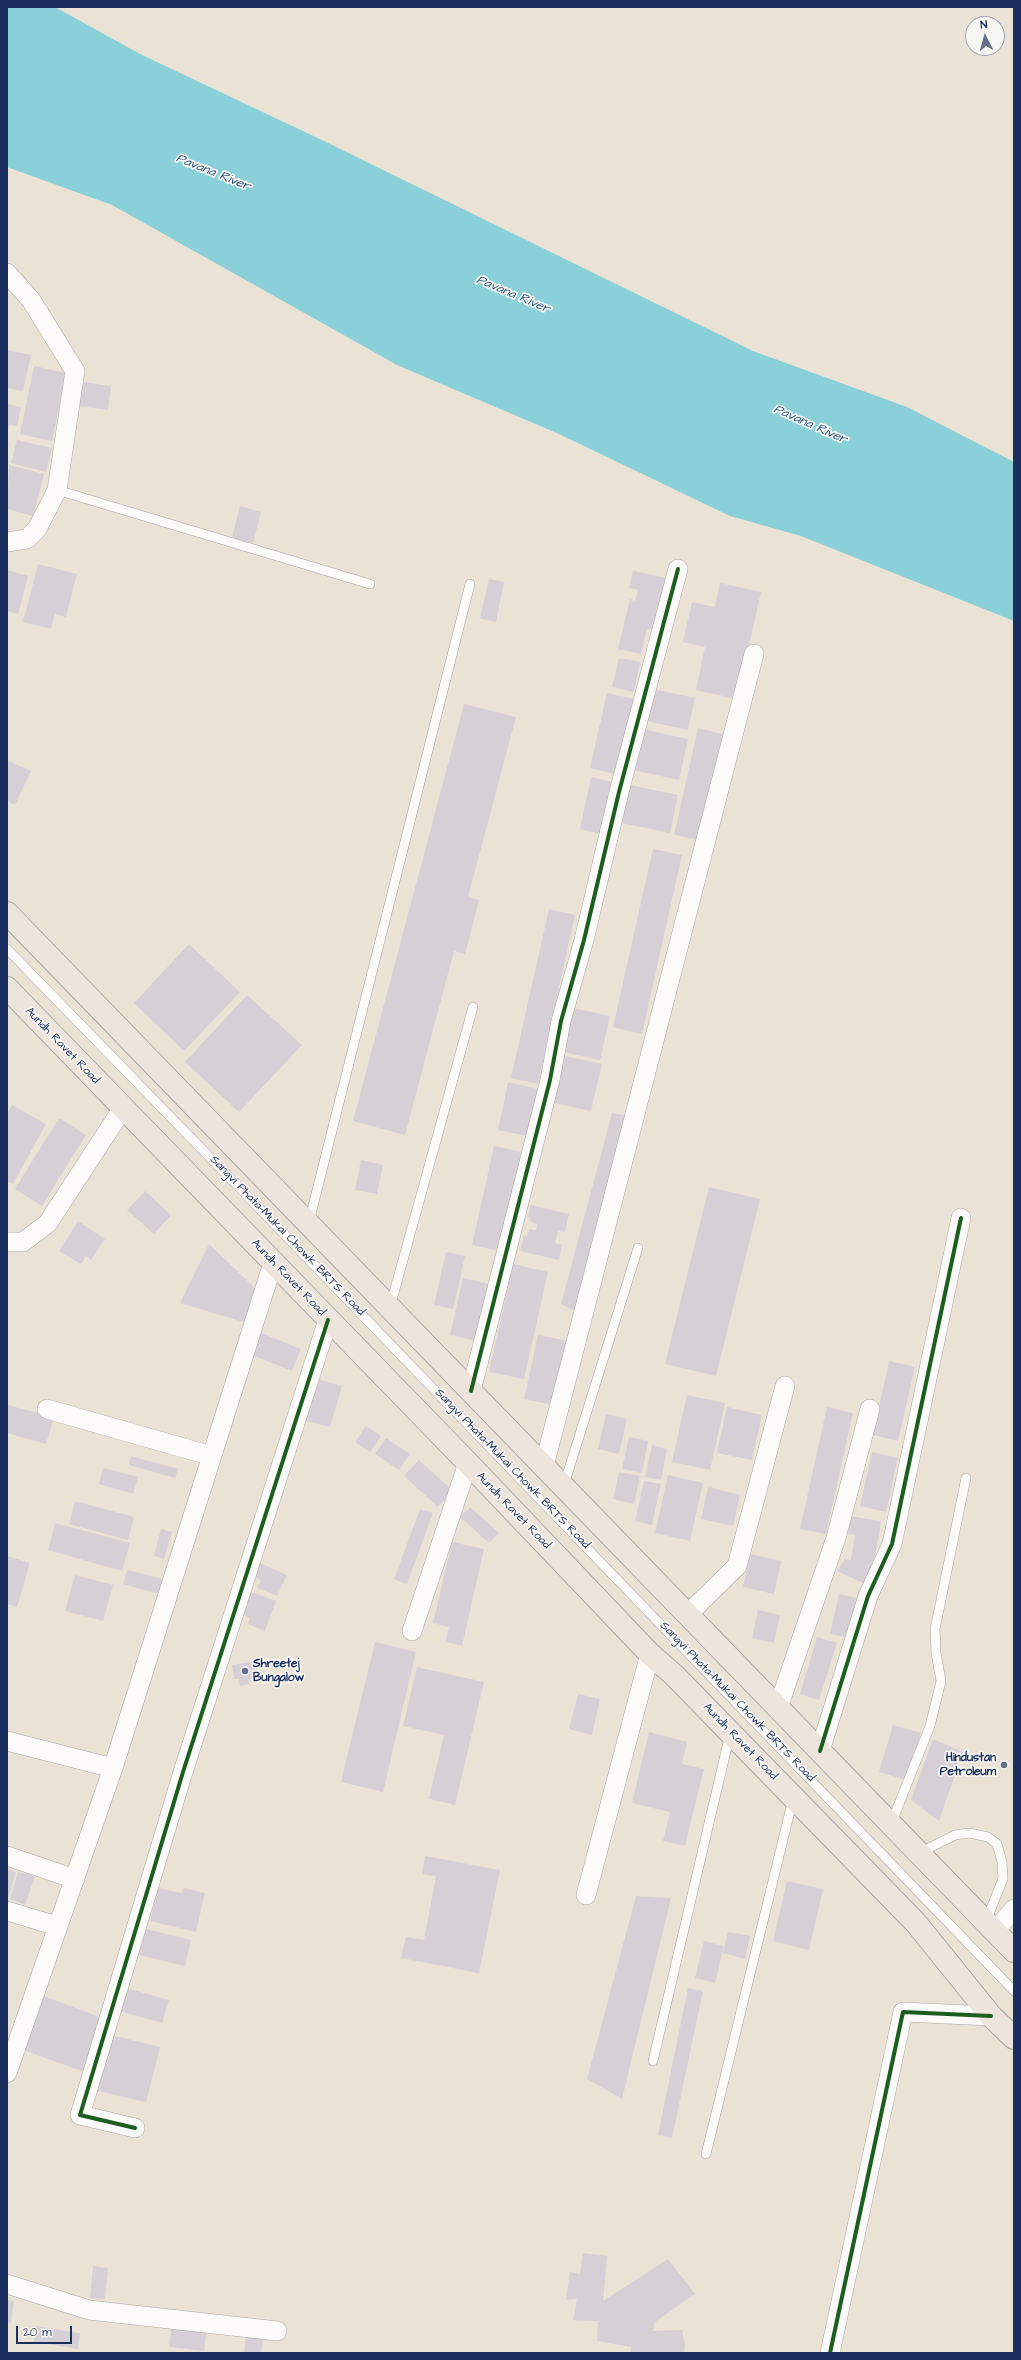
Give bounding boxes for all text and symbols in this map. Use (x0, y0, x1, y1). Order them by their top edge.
north arrow (965, 16, 1005, 56)
text: N (980, 17, 988, 32)
water label: Pavana River (174, 151, 252, 195)
water label: Pavana River (474, 272, 552, 318)
water label: Pavana River (771, 402, 849, 448)
street label: Aundh Ravet Road (22, 1005, 102, 1087)
street label: Sangvi Phata-Mukai Chowk BRTS Road (206, 1153, 368, 1319)
street label: Aundh Ravet Road (248, 1237, 328, 1319)
street label: Sangvi Phata-Mukai Chowk BRTS Road (431, 1386, 593, 1552)
street label: Aundh Ravet Road (473, 1470, 553, 1552)
street label: Sangvi Phata-Mukai Chowk BRTS Road (656, 1619, 818, 1785)
place label: Shreetej Bungalow (253, 1657, 304, 1685)
marker: Shreetej Bungalow (240, 1666, 250, 1676)
street label: Aundh Ravet Road (700, 1701, 780, 1783)
place label: Hindustan Petroleum (940, 1751, 996, 1779)
marker: Hindustan Petroleum (999, 1760, 1009, 1770)
scale bar (18, 2318, 74, 2344)
text: 20 m (23, 2324, 52, 2341)

